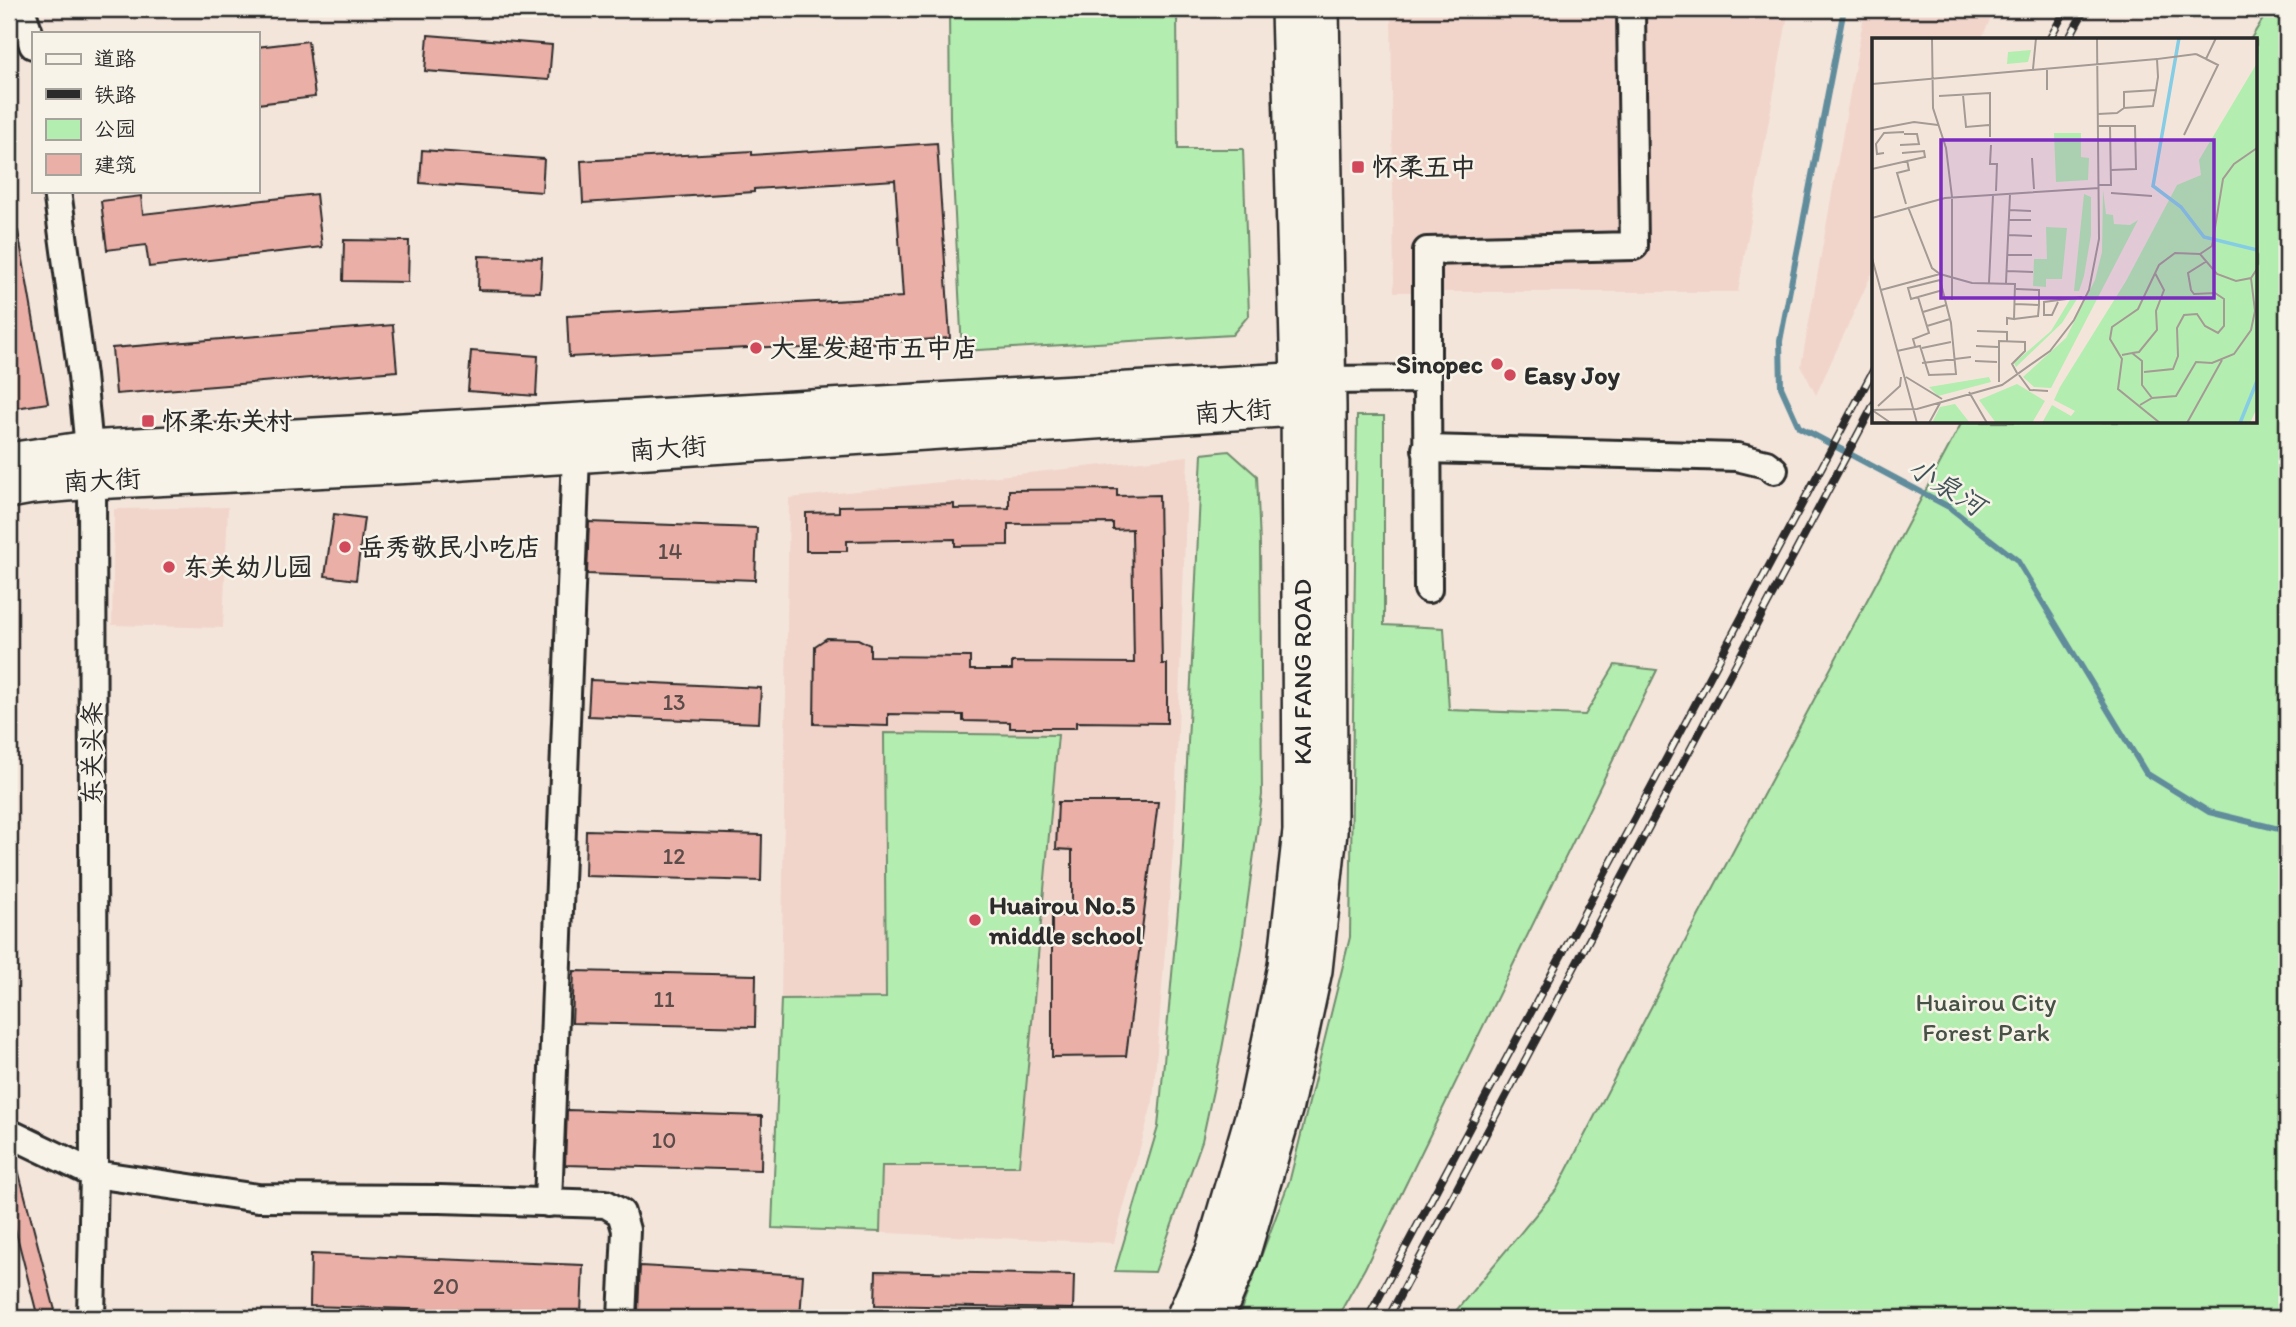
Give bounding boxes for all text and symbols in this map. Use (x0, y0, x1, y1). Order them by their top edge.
legend (32, 32, 259, 192)
inset map (1872, 38, 2258, 424)
text: 道路 (94, 46, 136, 71)
text: 铁路 (94, 82, 136, 107)
text: 公园 (94, 116, 136, 141)
place label: 怀柔五中 (1372, 151, 1476, 183)
text: 建筑 (94, 152, 136, 177)
marker: 怀柔五中 (1350, 159, 1366, 175)
place label: 大星发超市五中店 (770, 332, 978, 364)
marker: 大星发超市五中店 (748, 340, 764, 356)
place label: Sinopec (1396, 348, 1483, 380)
marker: Sinopec (1489, 356, 1505, 372)
place label: Easy Joy (1524, 359, 1620, 391)
marker: Easy Joy (1502, 367, 1518, 383)
street label: 南大街 (1193, 392, 1273, 430)
place label: 怀柔东关村 (162, 405, 292, 437)
marker: 怀柔东关村 (140, 413, 156, 429)
street label: 南大街 (628, 429, 708, 467)
water label: 小泉河 (1902, 449, 1995, 525)
street label: 南大街 (62, 462, 142, 498)
place label: 岳秀敬民小吃店 (359, 531, 541, 563)
house number: 14 (658, 537, 682, 565)
marker: 岳秀敬民小吃店 (337, 539, 353, 555)
place label: 东关幼儿园 (183, 551, 313, 583)
marker: 东关幼儿园 (161, 559, 177, 575)
street label: KAI FANG ROAD (1286, 579, 1318, 765)
house number: 13 (662, 688, 686, 716)
street label: 东关头条 (76, 701, 108, 805)
house number: 12 (663, 842, 685, 870)
place label: Huairou No.5 middle school (988, 889, 1143, 951)
marker: Huairou No.5 middle school (967, 912, 983, 928)
house number: 11 (653, 985, 675, 1013)
park label: Huairou City Forest Park (1916, 986, 2056, 1048)
house number: 10 (652, 1126, 676, 1154)
house number: 20 (433, 1272, 459, 1300)

